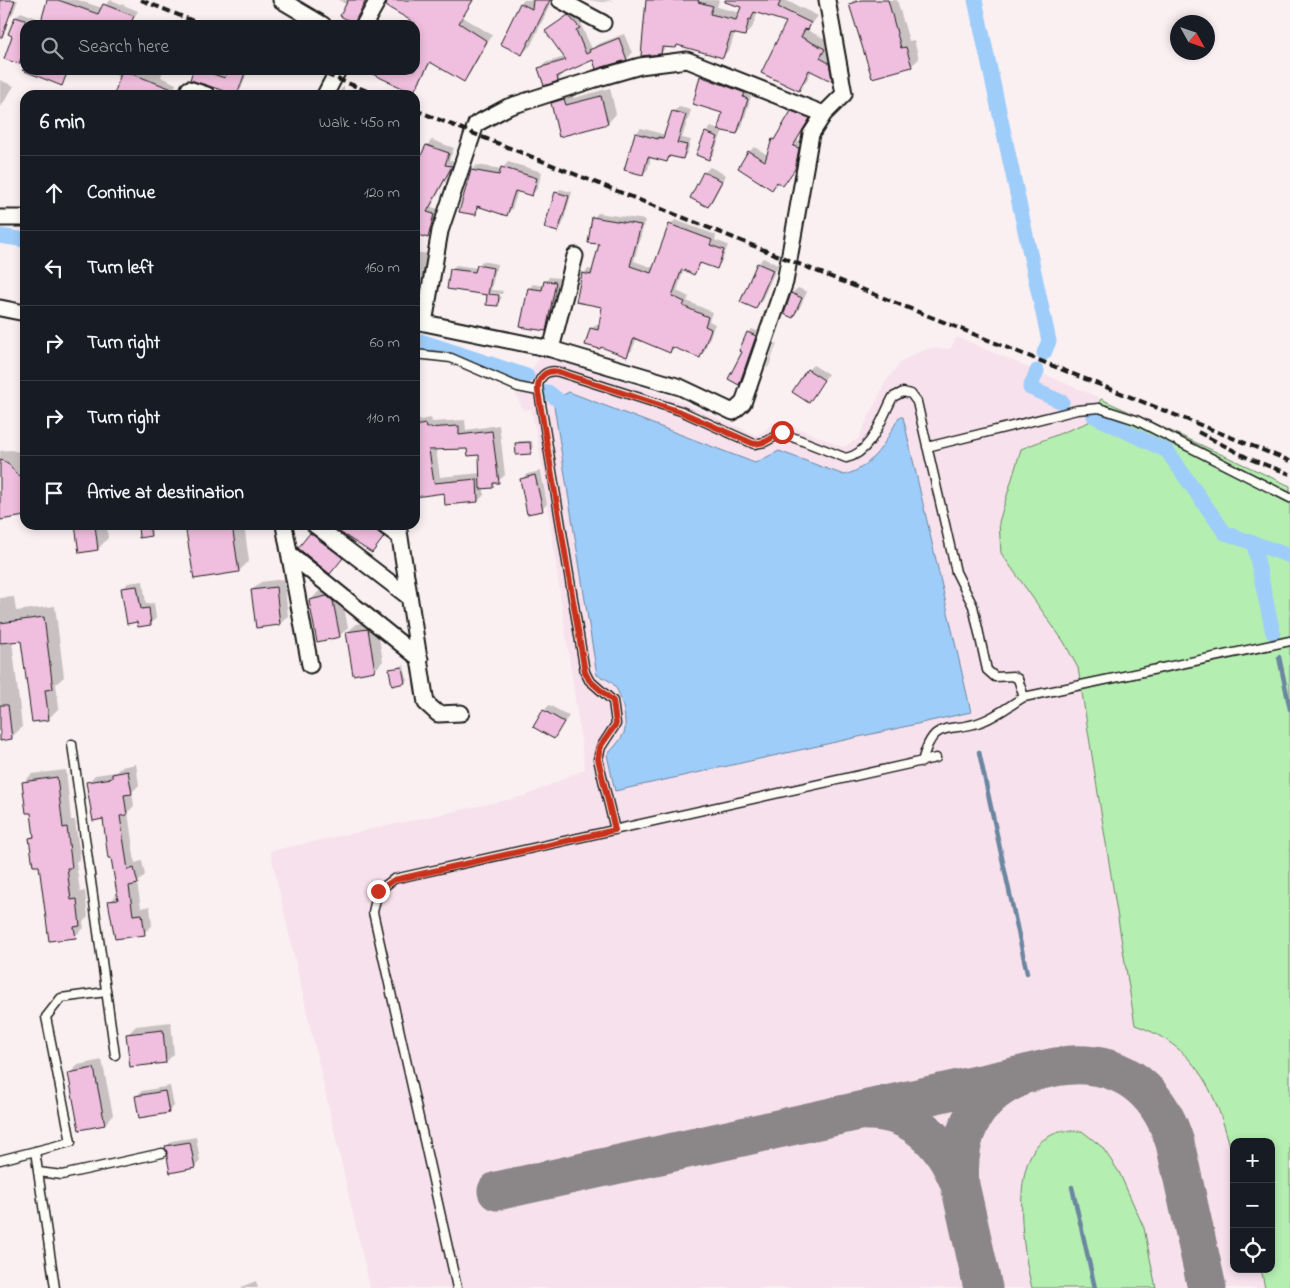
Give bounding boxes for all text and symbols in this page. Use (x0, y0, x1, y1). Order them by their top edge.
north arrow (1170, 15, 1215, 60)
search box (20, 20, 420, 75)
icon: search (38, 34, 66, 62)
text: Search here (78, 34, 169, 61)
text: 6 min (40, 108, 85, 138)
text: Walk · 450 m (319, 111, 400, 135)
icon: ahead (40, 179, 68, 207)
text: Continue (87, 180, 155, 207)
text: 120 m (364, 181, 400, 205)
icon: left (40, 254, 68, 282)
text: Turn left (87, 255, 154, 282)
text: 160 m (365, 256, 400, 280)
icon: right (40, 329, 68, 357)
text: Turn right (87, 330, 160, 357)
text: 60 m (370, 331, 400, 355)
icon: right (40, 404, 68, 432)
text: Turn right (87, 405, 160, 432)
text: 110 m (366, 406, 400, 430)
route start (771, 421, 794, 444)
icon: arrive (40, 479, 68, 507)
text: Arrive at destination (87, 480, 244, 507)
route end (367, 880, 390, 903)
map controls (1230, 1138, 1275, 1273)
button: + (1230, 1138, 1275, 1183)
button: − (1230, 1183, 1275, 1228)
button: locate (1230, 1228, 1275, 1273)

